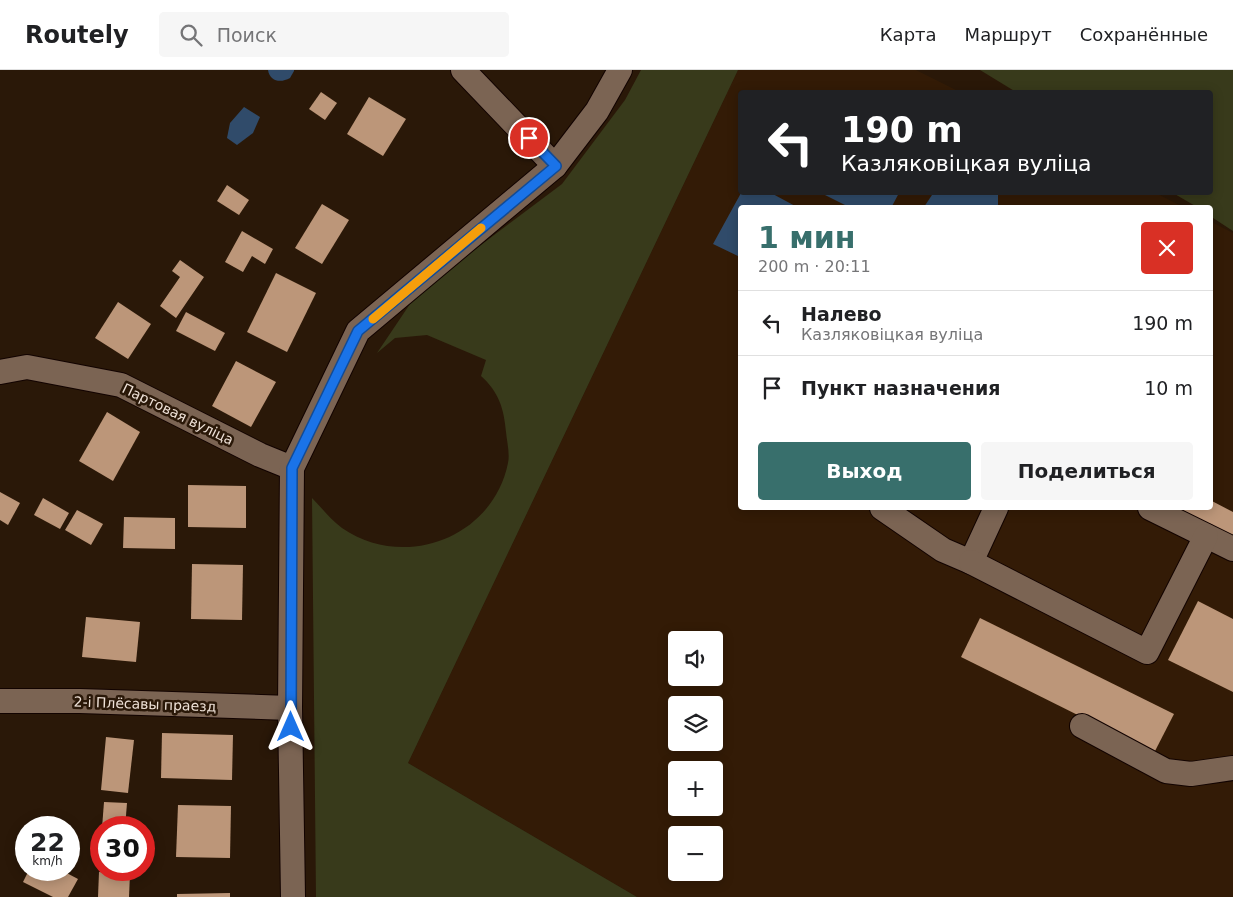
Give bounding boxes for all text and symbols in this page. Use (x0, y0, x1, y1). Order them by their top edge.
search box (159, 12, 509, 57)
text: Routely (25, 21, 129, 49)
icon: search (177, 21, 205, 49)
text: Поиск (217, 24, 277, 46)
text: Карта (880, 24, 937, 45)
text: Маршрут (965, 24, 1052, 45)
text: Сохранённые (1080, 24, 1208, 45)
icon: left (758, 110, 823, 175)
text: 190 m (841, 110, 963, 150)
pin (508, 117, 550, 159)
icon: arrive (515, 124, 543, 152)
text: Казляковіцкая вуліца (841, 151, 1092, 176)
text: 1 мин (758, 220, 856, 255)
button: close (1141, 222, 1193, 274)
text: 200 m · 20:11 (758, 257, 871, 276)
text: Налево (801, 303, 882, 325)
icon: left (758, 309, 786, 337)
text: 190 m (1132, 312, 1193, 334)
text: Казляковіцкая вуліца (801, 325, 983, 344)
icon: arrive (758, 374, 786, 402)
text: Пункт назначения (801, 377, 1000, 399)
text: 10 m (1144, 377, 1193, 399)
street label: Партовая вуліца (120, 380, 236, 448)
button: Выход (758, 442, 971, 500)
button: Поделиться (981, 442, 1193, 500)
map controls (668, 631, 723, 881)
button: sound (668, 631, 723, 686)
street label: 2-і Плёсавы праезд (73, 694, 217, 714)
button: layers (668, 696, 723, 751)
position arrow (264, 700, 316, 752)
button: + (668, 761, 723, 816)
speed limit sign: 30 (90, 816, 155, 881)
button: − (668, 826, 723, 881)
text: 22 (30, 828, 65, 857)
text: km/h (32, 854, 63, 868)

